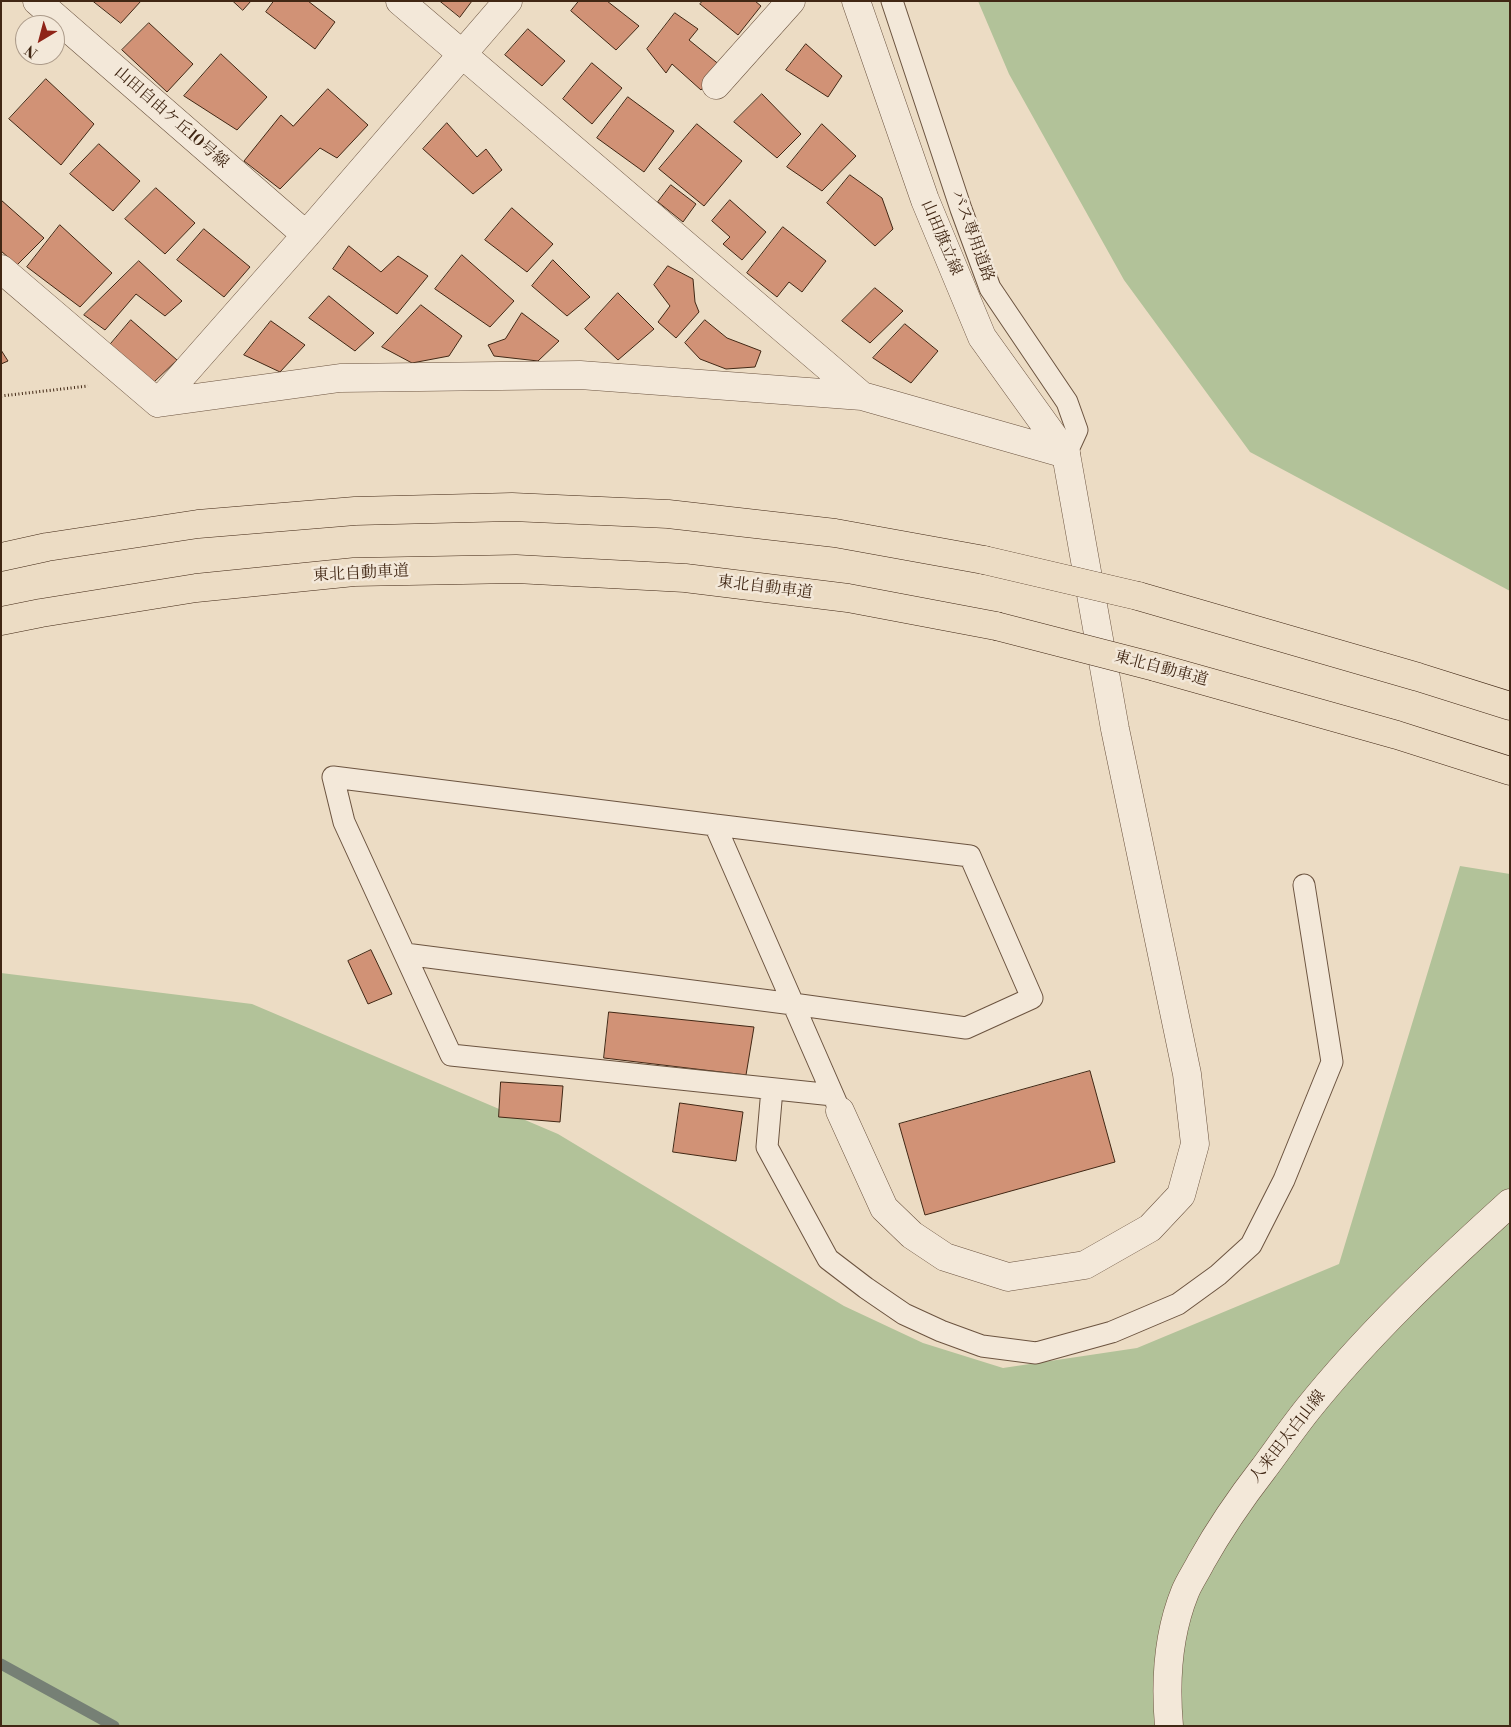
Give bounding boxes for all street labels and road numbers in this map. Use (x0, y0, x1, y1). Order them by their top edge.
street label: 山田自由ケ丘10号線 (110, 63, 232, 173)
street label: バス専用道路 (947, 188, 997, 284)
street label: 山田旗立線 (917, 197, 965, 279)
street label: 東北自動車道 (313, 562, 409, 586)
street label: 東北自動車道 (716, 573, 814, 603)
street label: 東北自動車道 (1112, 647, 1210, 691)
street label: 人来田太白山線 (1246, 1387, 1330, 1487)

